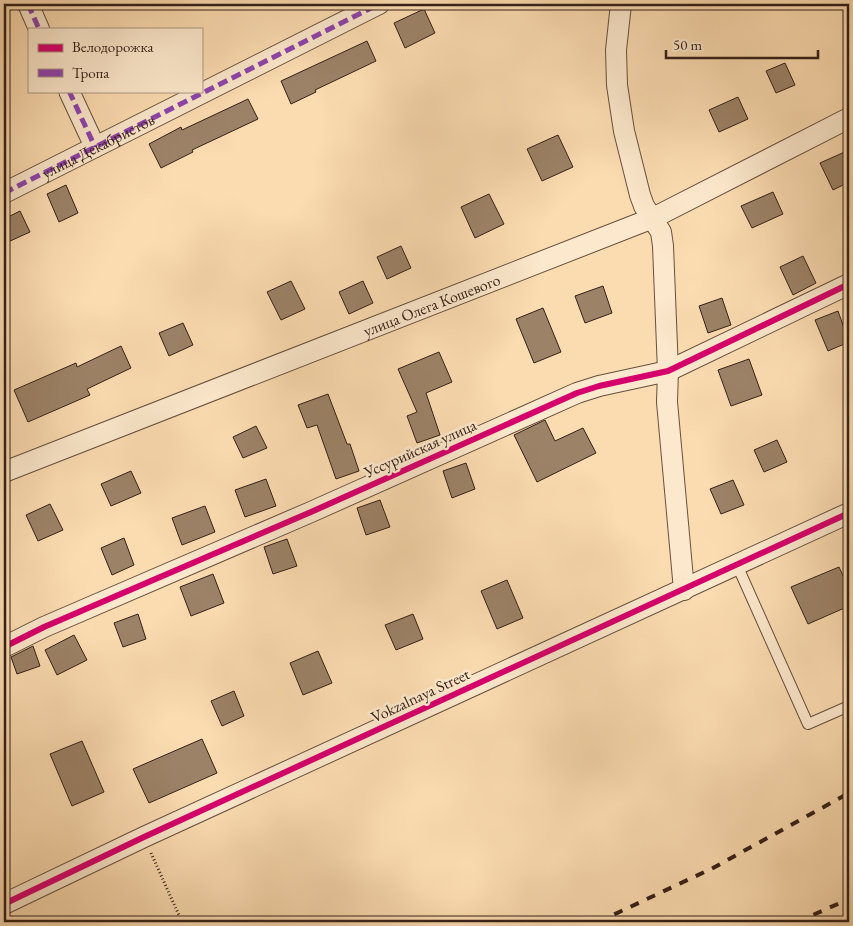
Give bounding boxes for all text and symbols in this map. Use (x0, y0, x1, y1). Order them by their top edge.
legend (28, 28, 202, 92)
scale bar (666, 28, 818, 60)
text: 50 m (673, 35, 702, 54)
text: Велодорожка (72, 37, 153, 56)
text: Тропа (72, 63, 109, 82)
street label: улица Декабристов (38, 109, 158, 183)
street label: улица Олега Кошевого (360, 269, 503, 341)
street label: Уссурийская улица (360, 414, 480, 483)
street label: Vokzalnaya Street (367, 663, 473, 728)

